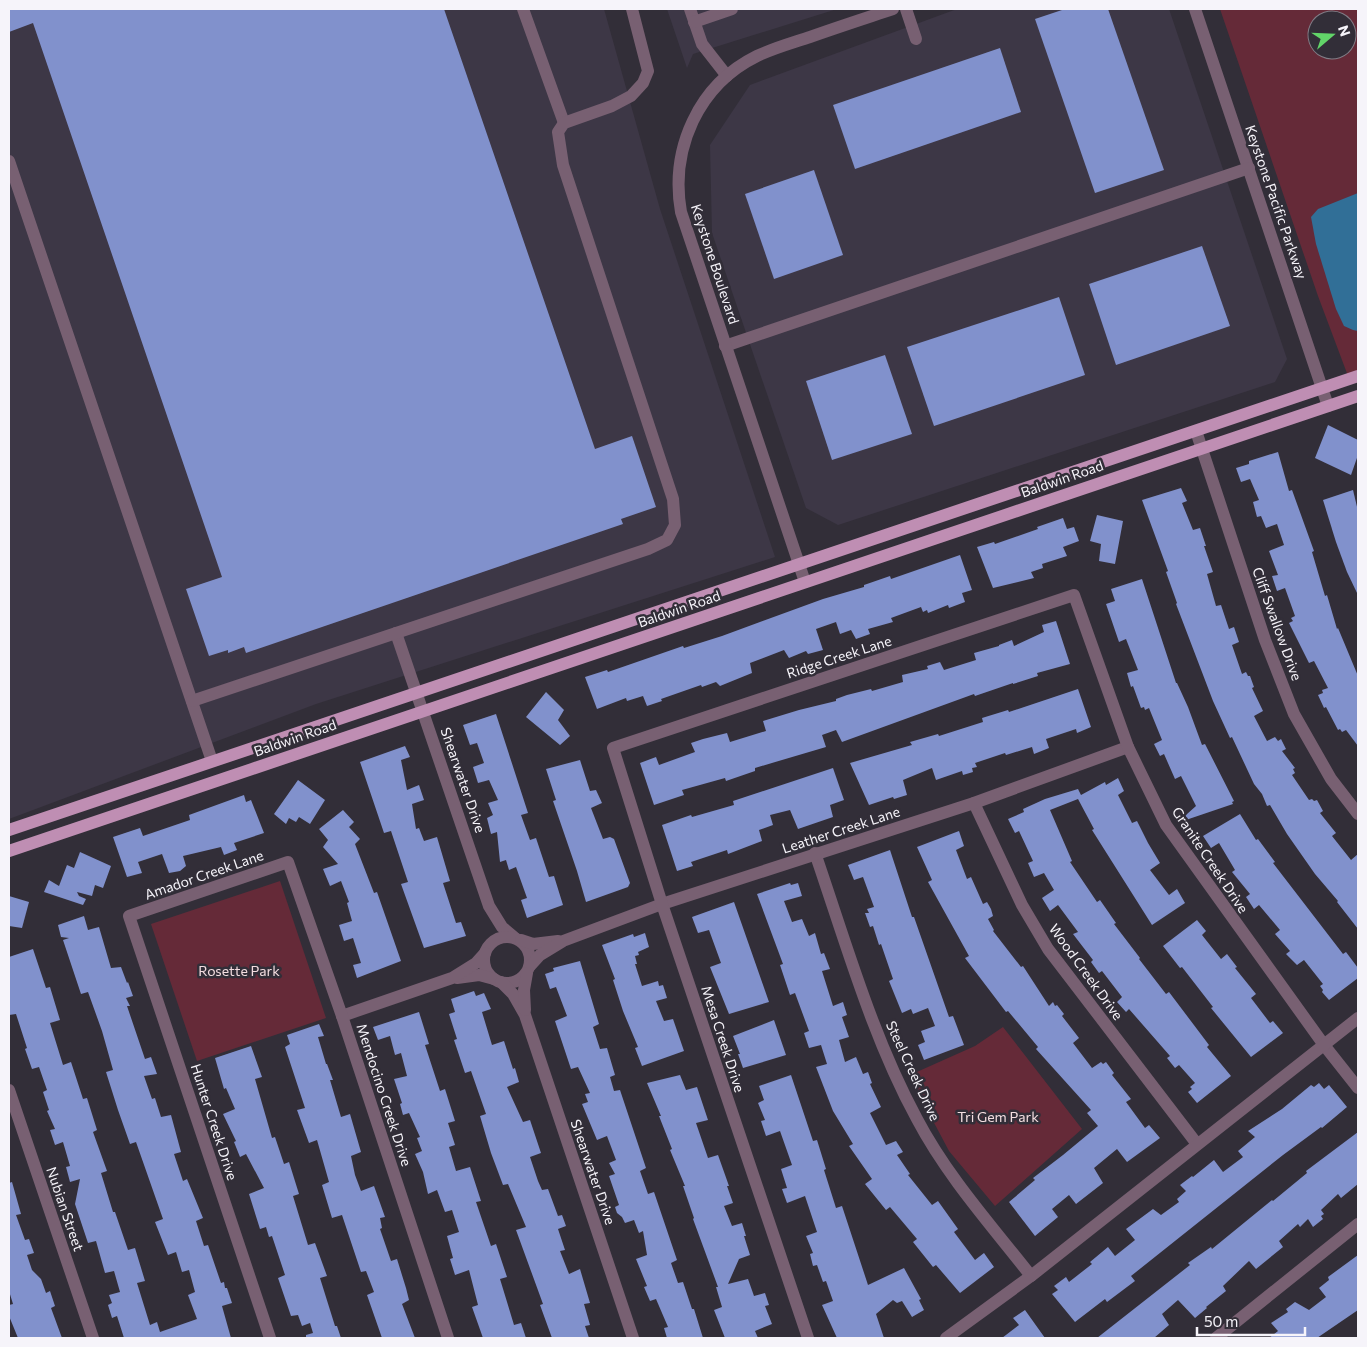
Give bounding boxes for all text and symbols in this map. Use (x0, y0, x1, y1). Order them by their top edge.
north arrow (1307, 10, 1357, 60)
text: N (1335, 23, 1355, 38)
street label: Keystone Pacific Parkway (1242, 123, 1311, 281)
street label: Keystone Boulevard (688, 202, 743, 326)
street label: Baldwin Road (1018, 456, 1105, 501)
street label: Cliff Swallow Drive (1249, 565, 1306, 683)
street label: Baldwin Road (635, 586, 722, 631)
street label: Ridge Creek Lane (784, 632, 893, 681)
street label: Baldwin Road (251, 715, 338, 760)
street label: Shearwater Drive (438, 725, 489, 835)
street label: Leather Creek Lane (780, 802, 902, 857)
street label: Granite Creek Drive (1169, 803, 1252, 916)
street label: Amador Creek Lane (142, 846, 266, 903)
street label: Wood Creek Drive (1046, 920, 1127, 1023)
park label: Rosette Park (198, 962, 280, 979)
street label: Mesa Creek Drive (698, 983, 749, 1094)
street label: Steel Creek Drive (883, 1018, 944, 1124)
street label: Mendocino Creek Drive (353, 1022, 416, 1168)
street label: Hunter Creek Drive (188, 1061, 241, 1182)
park label: Tri Gem Park (957, 1108, 1039, 1125)
street label: Shearwater Drive (568, 1117, 619, 1227)
street label: Nubian Street (43, 1165, 88, 1253)
scale bar (1197, 1304, 1304, 1336)
text: 50 m (1204, 1312, 1238, 1330)

